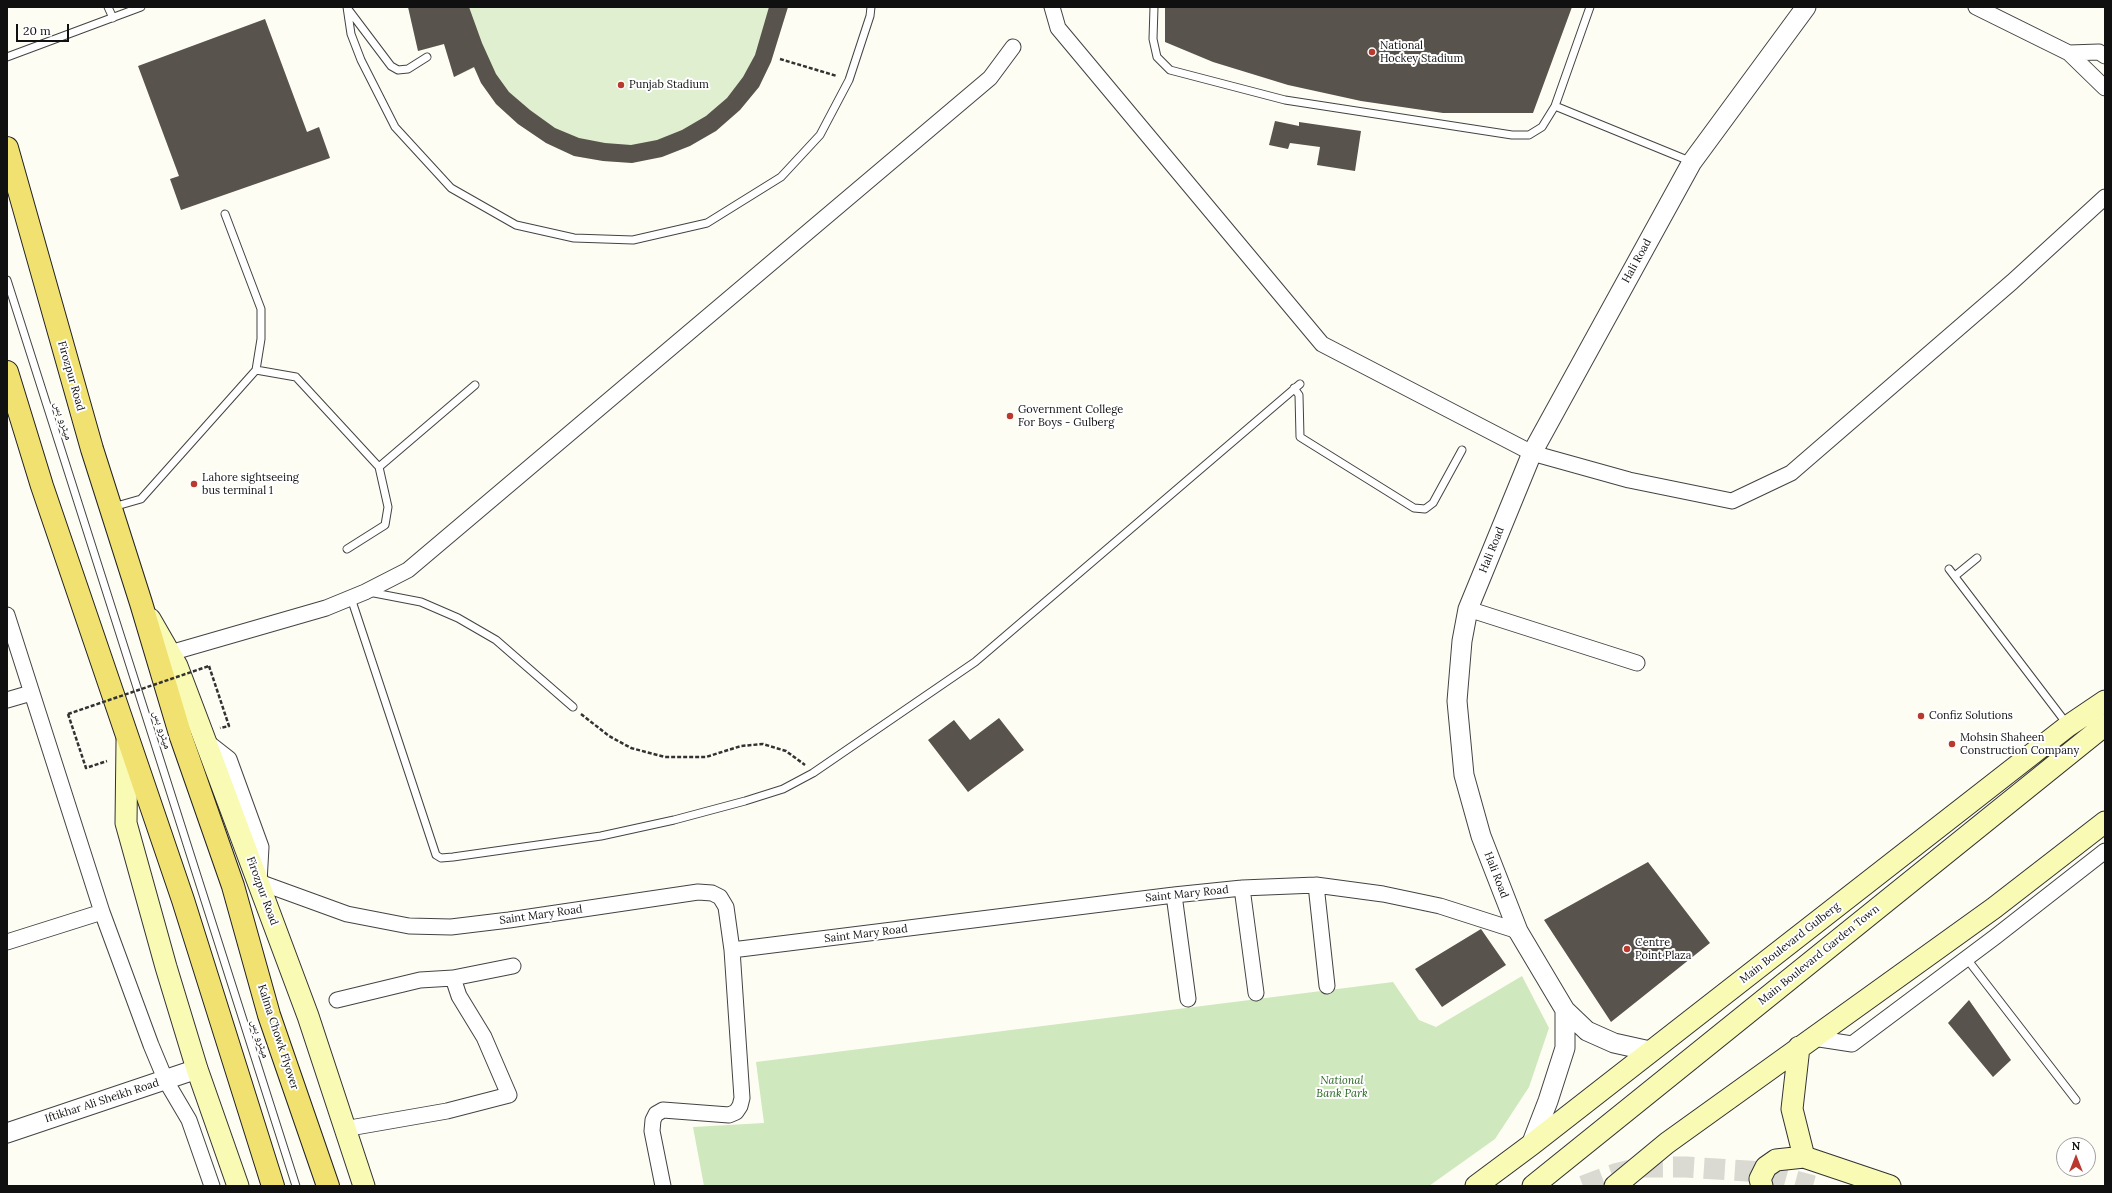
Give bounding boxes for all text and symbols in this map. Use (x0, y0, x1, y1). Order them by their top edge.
scale bar (18, 16, 71, 42)
text: 20 m (23, 23, 51, 38)
place label: National Hockey Stadium (1380, 39, 1463, 65)
marker: National Hockey Stadium (1367, 47, 1377, 57)
place label: Punjab Stadium (629, 78, 709, 92)
marker: Punjab Stadium (616, 80, 626, 90)
street label: Hali Road (1619, 237, 1655, 285)
street label: Firozpur Road (55, 340, 87, 412)
street label: میٹرو بس (51, 400, 75, 442)
place label: Government College For Boys - Gulberg (1018, 403, 1123, 429)
marker: Government College For Boys - Gulberg (1005, 411, 1015, 421)
place label: Lahore sightseeing bus terminal 1 (202, 471, 299, 497)
marker: Lahore sightseeing bus terminal 1 (189, 479, 199, 489)
street label: Hali Road (1477, 525, 1507, 575)
street label: میٹرو بس (150, 709, 174, 751)
place label: Confiz Solutions (1929, 709, 2013, 723)
marker: Confiz Solutions (1916, 711, 1926, 721)
place label: Mohsin Shaheen Construction Company (1960, 731, 2079, 757)
marker: Mohsin Shaheen Construction Company (1947, 739, 1957, 749)
street label: Hali Road (1481, 850, 1511, 900)
street label: Firozpur Road (243, 855, 281, 927)
street label: Saint Mary Road (1145, 883, 1229, 905)
street label: Main Boulevard Gulberg (1737, 900, 1843, 986)
street label: Main Boulevard Garden Town (1756, 902, 1882, 1008)
street label: Saint Mary Road (499, 903, 583, 927)
street label: Saint Mary Road (824, 922, 908, 946)
place label: Centre Point Plaza (1635, 936, 1691, 962)
marker: Centre Point Plaza (1622, 944, 1632, 954)
street label: Kalma Chowk Flyover (255, 983, 301, 1091)
street label: میٹرو بس (248, 1018, 272, 1060)
park label: National Bank Park (1316, 1074, 1368, 1100)
street label: Iftikhar Ali Sheikh Road (43, 1076, 161, 1126)
north arrow (2056, 1137, 2096, 1177)
text: N (2072, 1139, 2080, 1153)

